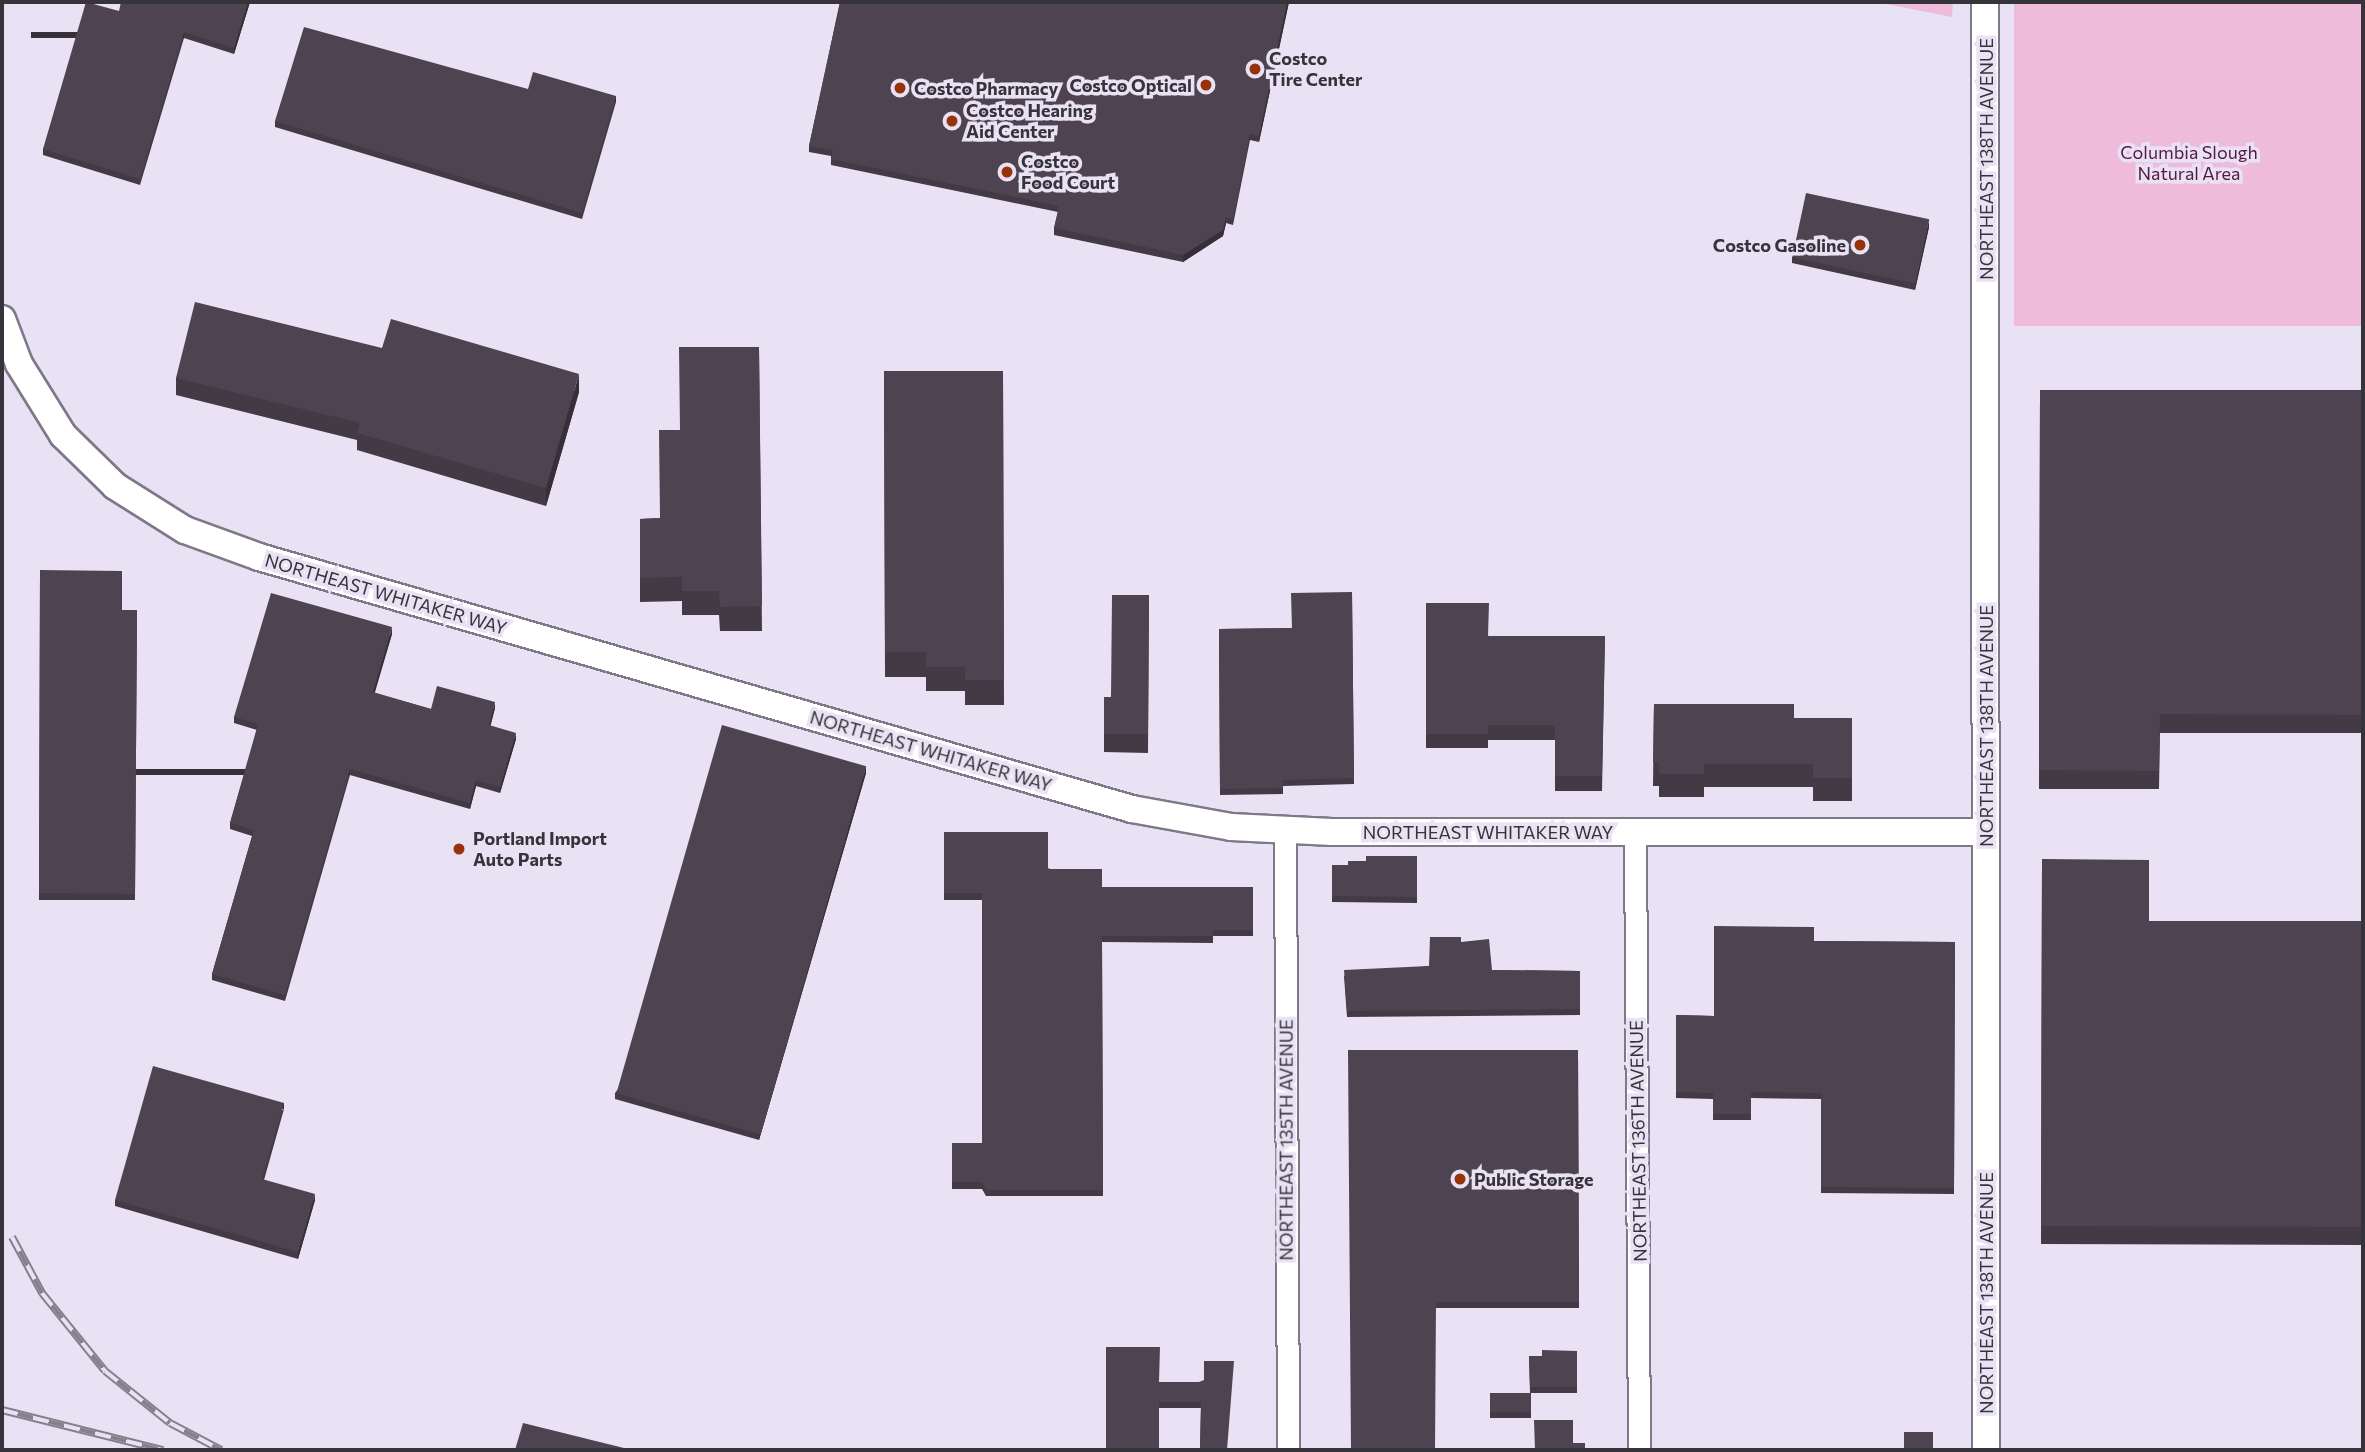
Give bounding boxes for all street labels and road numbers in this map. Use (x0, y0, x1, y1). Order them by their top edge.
street label: NORTHEAST 138TH AVENUE (1975, 38, 1997, 280)
street label: NORTHEAST WHITAKER WAY (263, 549, 509, 639)
street label: NORTHEAST 138TH AVENUE (1975, 605, 1997, 847)
street label: NORTHEAST WHITAKER WAY (808, 706, 1054, 796)
street label: NORTHEAST WHITAKER WAY (1363, 821, 1613, 843)
street label: NORTHEAST 135TH AVENUE (1275, 1019, 1297, 1261)
street label: NORTHEAST 136TH AVENUE (1625, 1020, 1651, 1262)
street label: NORTHEAST 138TH AVENUE (1975, 1172, 1997, 1414)

